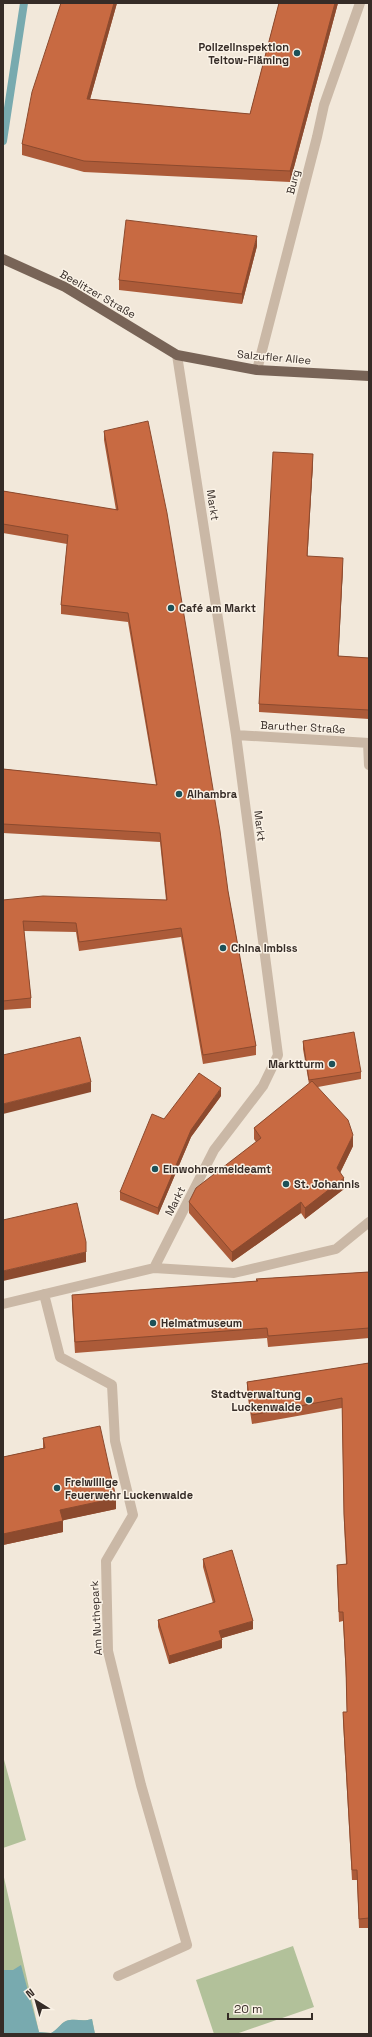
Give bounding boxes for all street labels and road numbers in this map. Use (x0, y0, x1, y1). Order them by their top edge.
street label: Burg (283, 168, 303, 196)
street label: Beelitzer Straße (58, 267, 138, 321)
street label: Salzufler Allee (236, 347, 312, 367)
street label: Markt (204, 489, 222, 521)
street label: Baruther Straße (260, 718, 346, 736)
street label: Markt (251, 810, 269, 842)
street label: Markt (162, 1184, 188, 1218)
street label: Am Nuthepark (87, 1580, 105, 1656)

